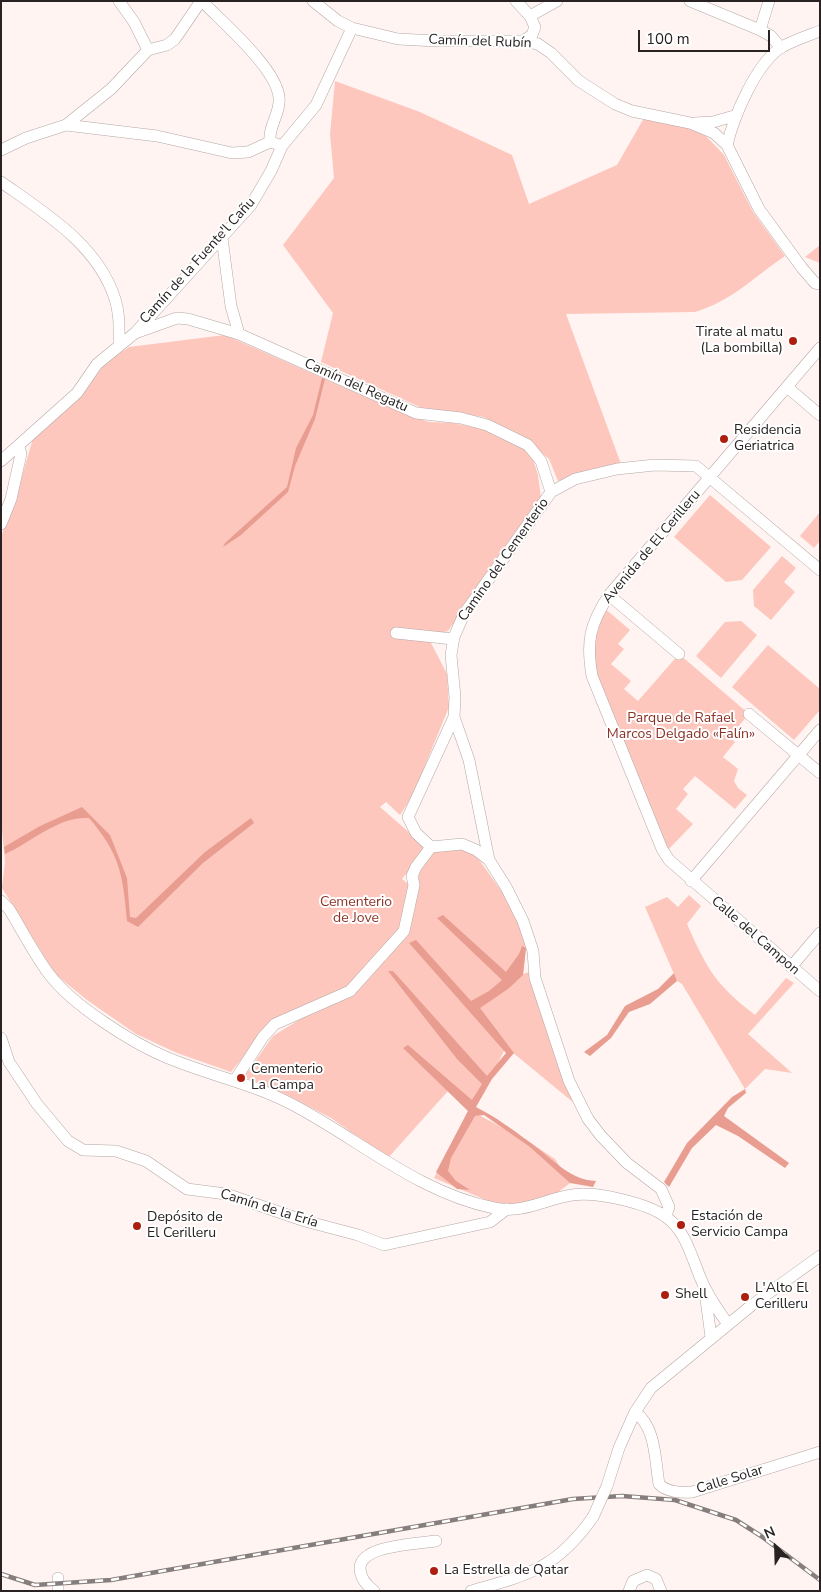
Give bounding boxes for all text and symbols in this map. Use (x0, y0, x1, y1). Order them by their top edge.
scale bar (641, 20, 774, 52)
text: 100 m (646, 29, 690, 49)
street label: Camín del Rubín (428, 32, 532, 52)
street label: Camín de la Fuente'l Cañu (137, 194, 259, 328)
place label: Tirate al matu (La bombilla) (696, 325, 783, 358)
marker: Tirate al matu (La bombilla) (787, 335, 799, 347)
street label: Camín del Regatu (302, 356, 410, 416)
place label: Residencia Geriatrica (734, 423, 801, 456)
marker: Residencia Geriatrica (718, 433, 730, 445)
street label: Avenida de El Cerilleru (600, 487, 704, 607)
street label: Camino del Cementerio (455, 495, 553, 625)
park label: Parque de Rafael Marcos Delgado «Falín» (607, 711, 755, 744)
street label: Calle del Campon (707, 893, 803, 979)
park label: Cementerio de Jove (320, 895, 392, 928)
place label: Cementerio La Campa (251, 1062, 323, 1094)
marker: Cementerio La Campa (235, 1072, 247, 1084)
street label: Camín de la Ería (218, 1186, 320, 1232)
place label: Estación de Servicio Campa (691, 1209, 788, 1242)
place label: Depósito de El Cerilleru (147, 1210, 223, 1242)
marker: Estación de Servicio Campa (675, 1219, 687, 1231)
marker: Depósito de El Cerilleru (131, 1220, 143, 1232)
place label: L'Alto El Cerilleru (755, 1281, 808, 1314)
place label: Shell (675, 1287, 707, 1303)
marker: Shell (659, 1289, 671, 1301)
marker: L'Alto El Cerilleru (739, 1291, 751, 1303)
street label: Calle Solar (695, 1462, 765, 1498)
north arrow (751, 1522, 801, 1572)
text: N (761, 1522, 778, 1544)
place label: La Estrella de Qatar (444, 1563, 569, 1579)
marker: La Estrella de Qatar (428, 1565, 440, 1577)

